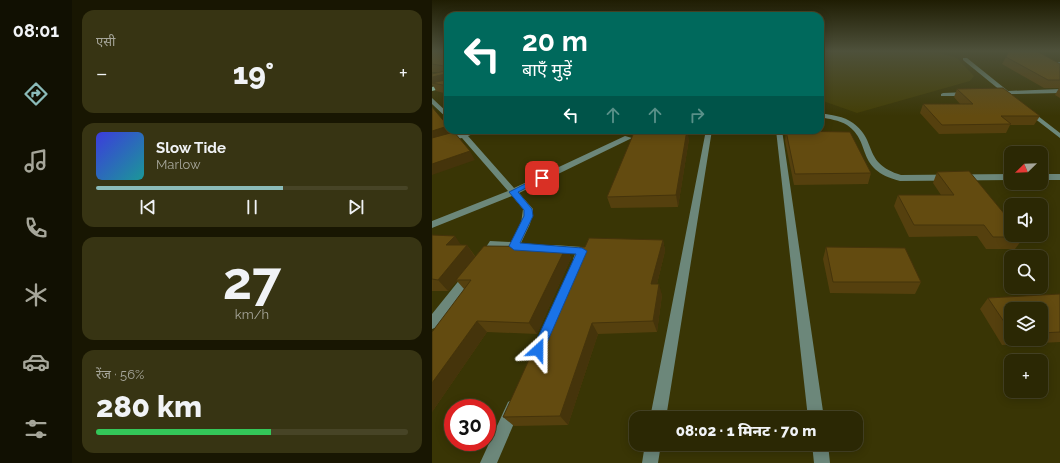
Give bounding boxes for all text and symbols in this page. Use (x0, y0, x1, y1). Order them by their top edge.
text: 08:01 (13, 20, 59, 41)
text: 20 m (522, 25, 588, 58)
icon: left (456, 28, 508, 80)
text: एसी (96, 34, 115, 49)
text: 19° (233, 56, 274, 91)
text: बाएँ मुड़ें (522, 59, 572, 80)
text: − (96, 60, 108, 86)
text: + (399, 60, 408, 86)
icon: directions (22, 80, 50, 108)
icon: left (560, 104, 582, 126)
icon: ahead (602, 104, 624, 126)
icon: ahead (644, 104, 666, 126)
icon: right (686, 104, 708, 126)
text: Slow Tide (156, 139, 226, 157)
north arrow (1004, 146, 1048, 190)
map controls (1004, 146, 1048, 398)
icon: music (22, 147, 50, 175)
text: Marlow (156, 157, 201, 172)
pin (525, 161, 559, 195)
icon: arrive (531, 167, 553, 189)
icon: previous (137, 196, 159, 218)
icon: pause (241, 196, 263, 218)
icon: next (345, 196, 367, 218)
button: sound (1004, 198, 1048, 242)
icon: phone (22, 214, 50, 242)
text: 27 (223, 250, 281, 311)
button: search (1004, 250, 1048, 294)
icon: climate (22, 281, 50, 309)
button: layers (1004, 302, 1048, 346)
text: km/h (235, 307, 269, 322)
position arrow (517, 329, 559, 371)
icon: car (22, 348, 50, 376)
button: + (1004, 354, 1048, 398)
text: रेंज · 56% (96, 367, 144, 382)
text: 280 km (96, 389, 202, 424)
speed limit sign: 30 (444, 399, 496, 451)
icon: filters (22, 415, 50, 443)
text: 08:02 · 1 मिनट · 70 m (676, 422, 816, 440)

